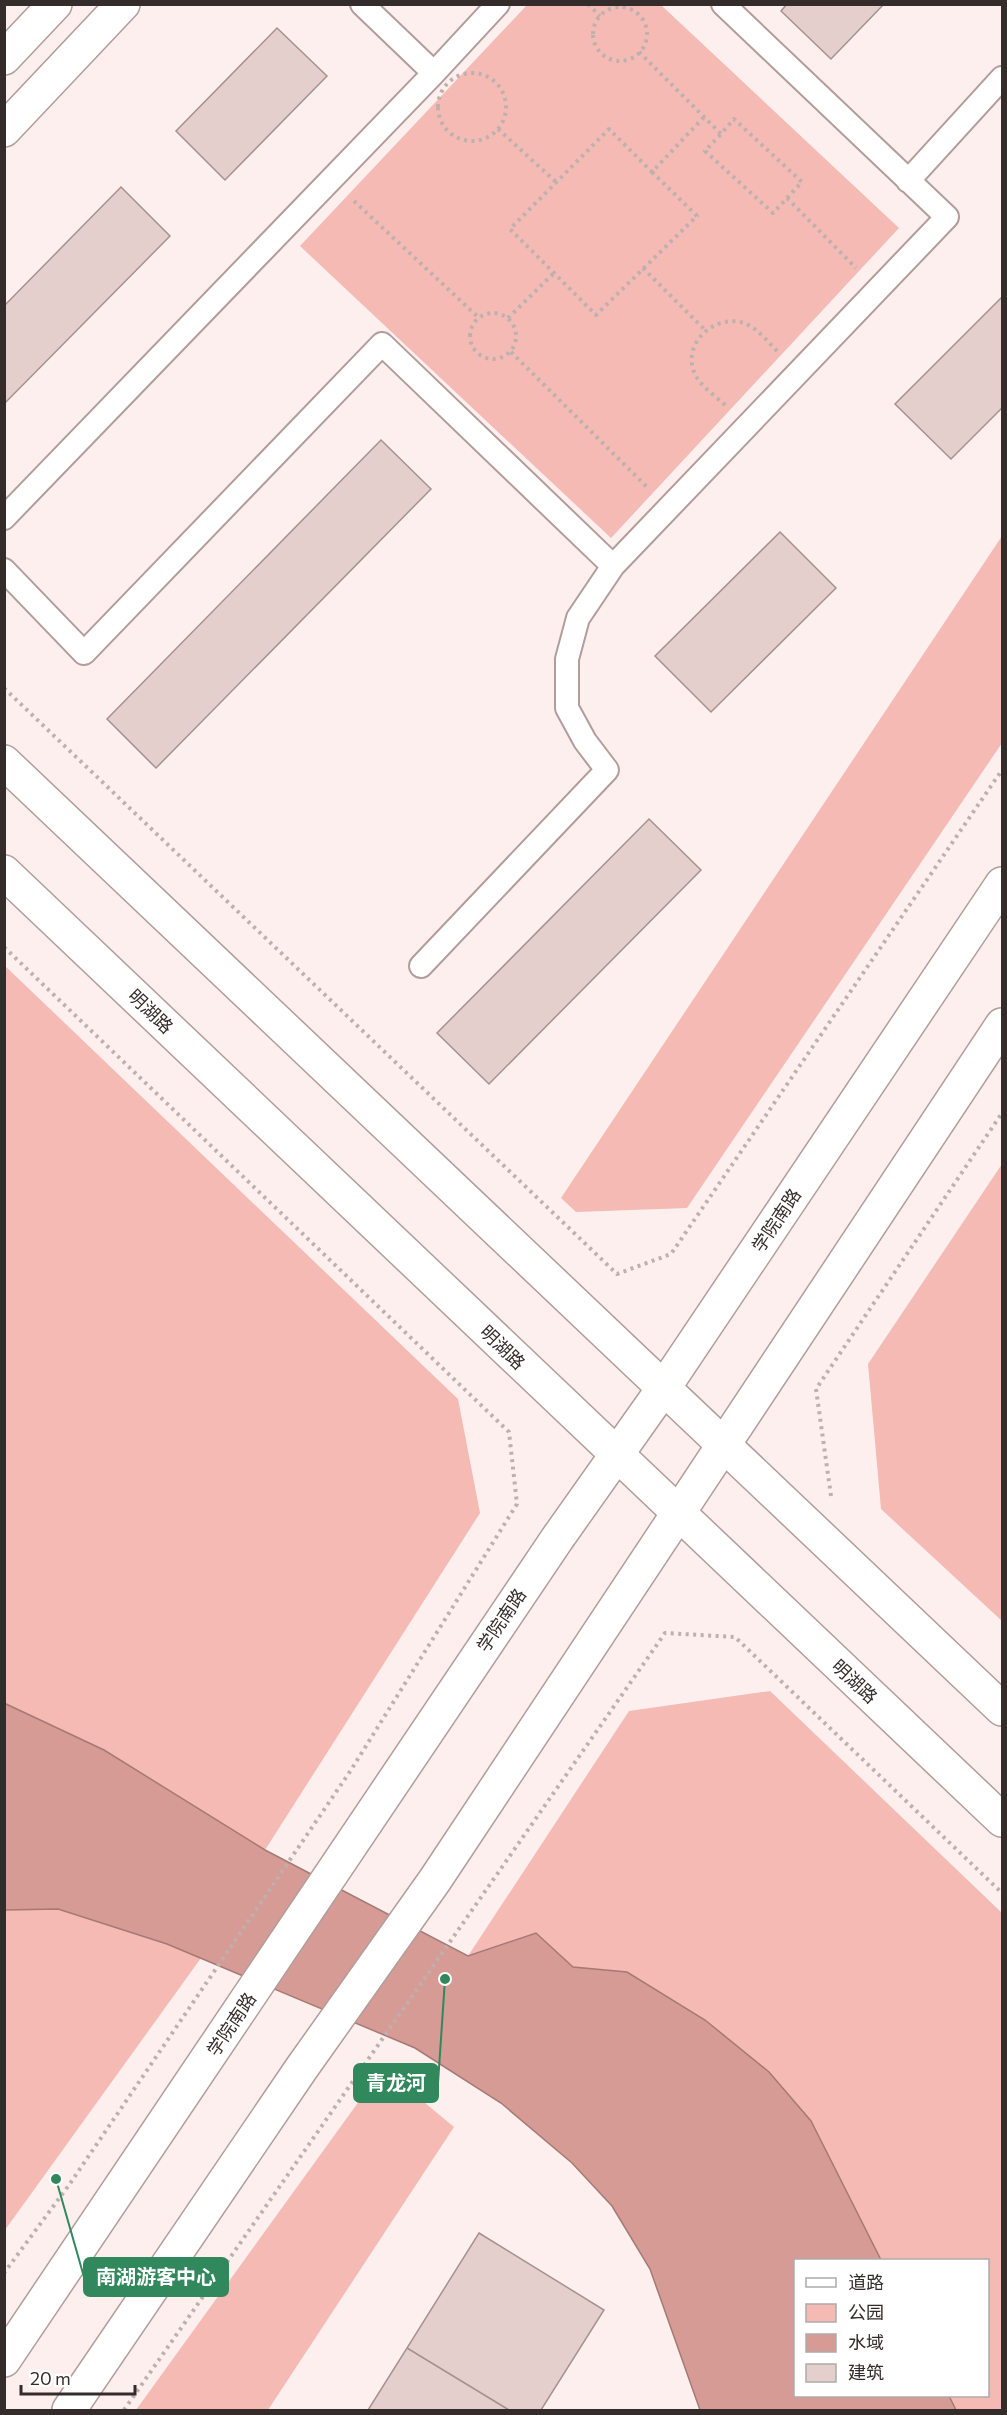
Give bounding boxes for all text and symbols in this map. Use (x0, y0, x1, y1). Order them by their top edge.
street label: 明湖路 (124, 984, 178, 1038)
street label: 学院南路 (747, 1184, 805, 1256)
street label: 明湖路 (476, 1320, 530, 1374)
street label: 学院南路 (472, 1584, 530, 1656)
street label: 明湖路 (828, 1655, 882, 1707)
street label: 学院南路 (202, 1988, 260, 2060)
callout: 青龙河 (354, 2064, 438, 2102)
text: 青龙河 (366, 2070, 426, 2094)
callout: 南湖游客中心 (84, 2258, 228, 2296)
legend (794, 2259, 989, 2397)
text: 南湖游客中心 (96, 2264, 216, 2288)
text: 道路 (848, 2271, 884, 2293)
text: 公园 (848, 2301, 884, 2323)
text: 水域 (848, 2331, 884, 2353)
scale bar (21, 2358, 135, 2396)
text: 建筑 (848, 2361, 884, 2383)
text: 20 m (30, 2367, 71, 2389)

